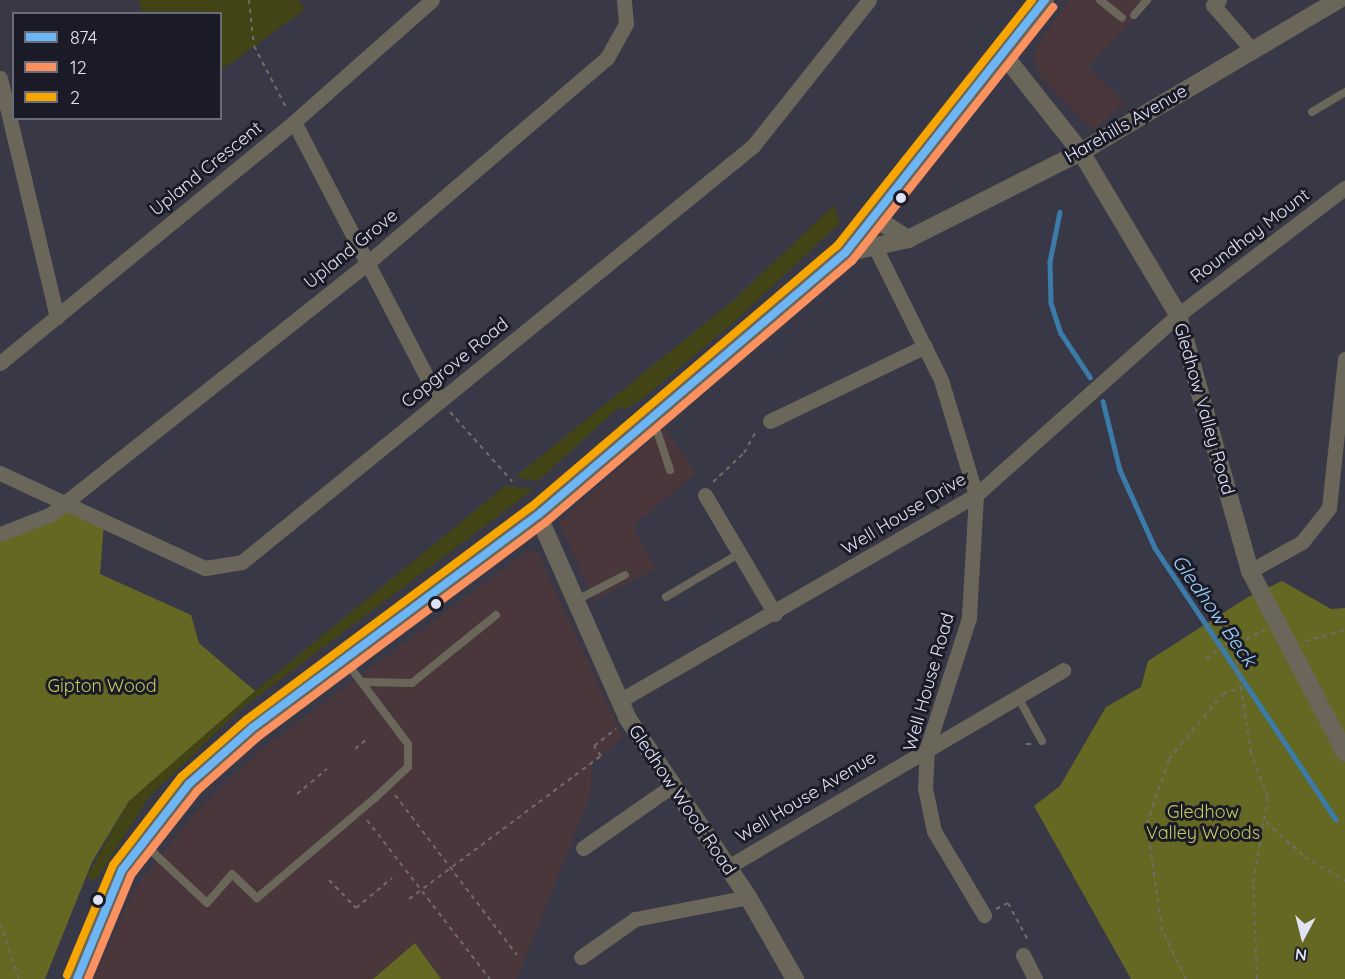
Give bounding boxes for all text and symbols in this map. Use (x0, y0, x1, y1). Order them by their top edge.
legend (12, 12, 222, 120)
text: 874 (70, 26, 97, 49)
text: 12 (70, 56, 87, 79)
street label: Harehills Avenue (1061, 80, 1191, 168)
text: 2 (70, 86, 80, 109)
street label: Upland Crescent (146, 117, 266, 221)
street label: Roundhay Mount (1186, 184, 1314, 288)
unlabelled marker (895, 192, 907, 204)
street label: Upland Grove (300, 205, 402, 293)
street label: Copgrove Road (397, 313, 513, 413)
street label: Gledhow Valley Road (1169, 321, 1239, 497)
street label: Well House Drive (838, 468, 970, 560)
water label: Gledhow Beck (1168, 549, 1262, 671)
unlabelled marker (430, 598, 442, 610)
street label: Well House Road (899, 610, 959, 754)
park label: Gipton Wood (47, 675, 157, 697)
street label: Gledhow Wood Road (624, 721, 740, 879)
street label: Well House Avenue (732, 747, 880, 847)
park label: Gledhow Valley Woods (1146, 802, 1260, 844)
unlabelled marker (92, 894, 104, 906)
north arrow (1273, 907, 1333, 967)
text: N (1294, 944, 1308, 966)

